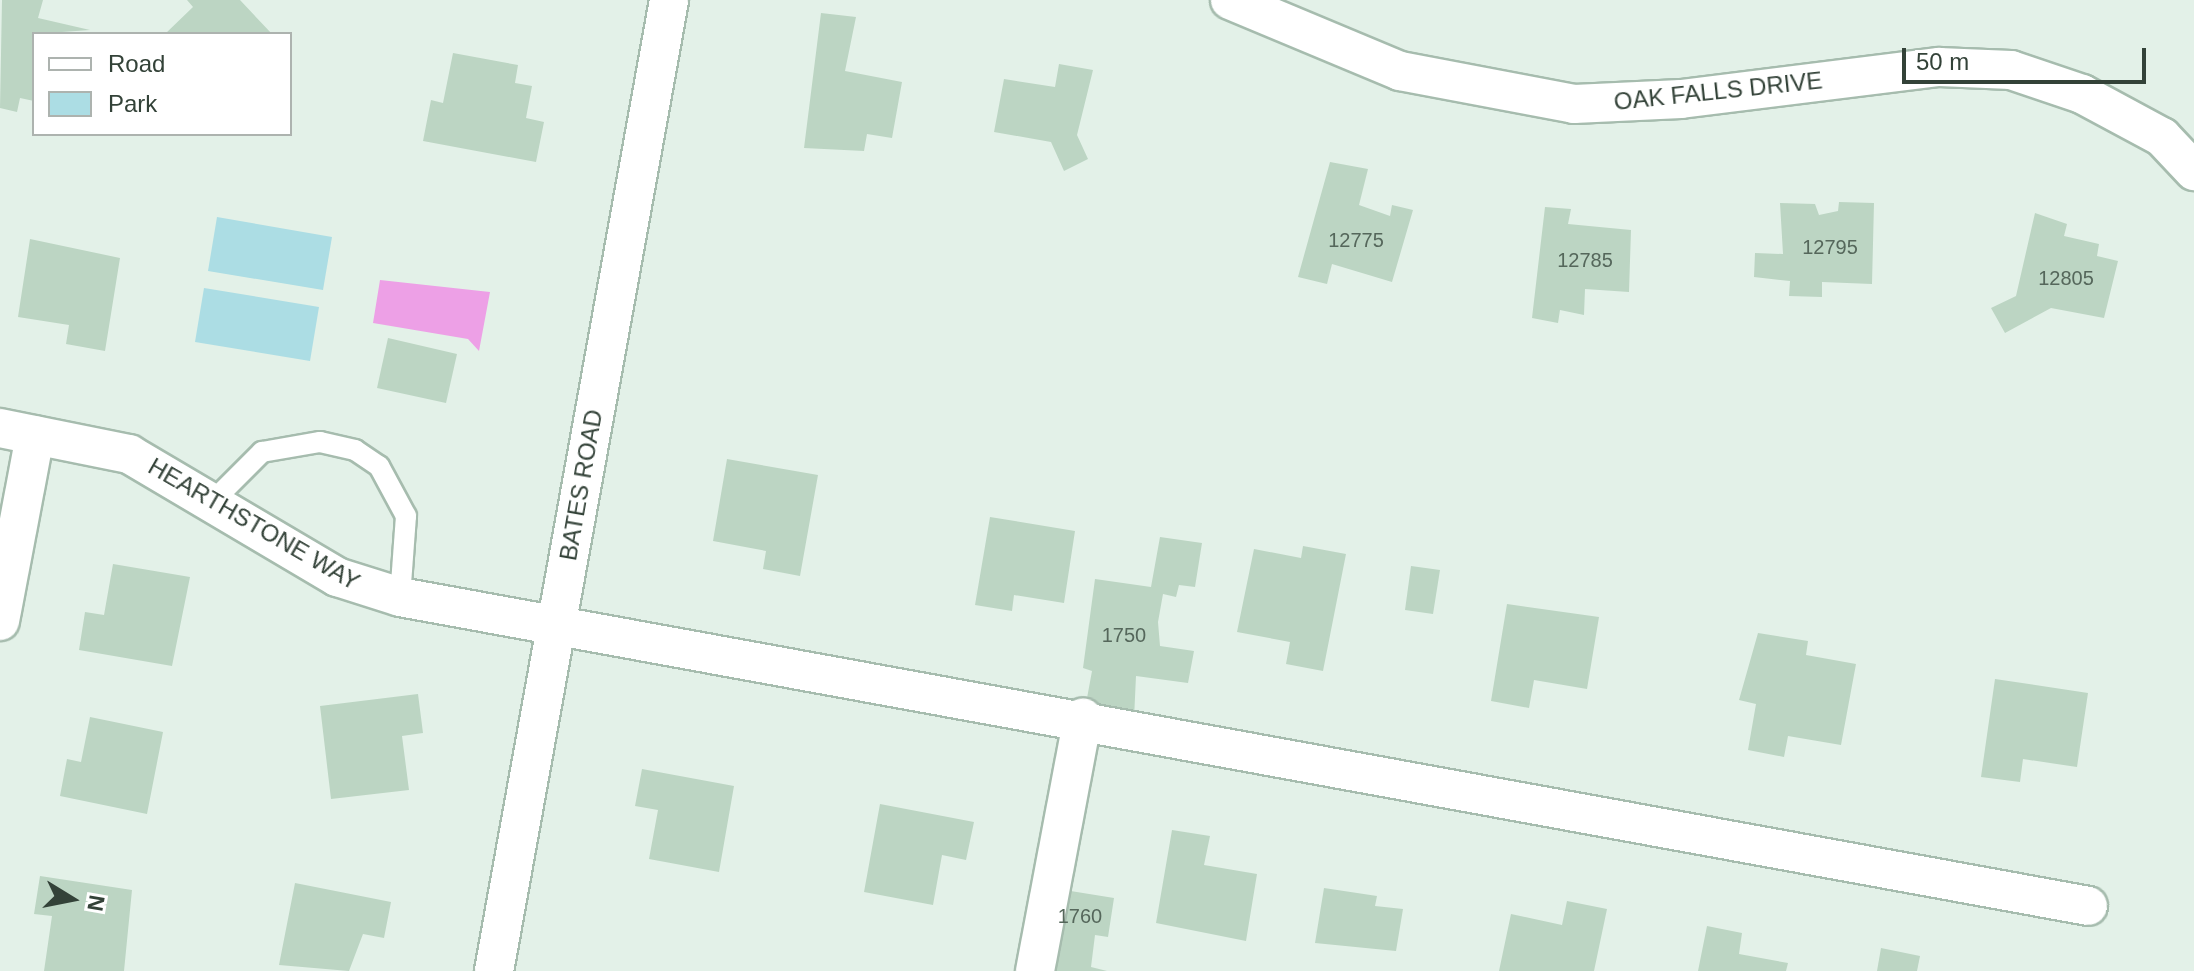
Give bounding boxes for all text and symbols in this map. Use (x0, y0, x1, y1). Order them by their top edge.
legend (32, 32, 292, 136)
scale bar (1906, 32, 2150, 82)
text: 50 m (1916, 48, 1969, 75)
text: Road (108, 50, 165, 77)
street label: OAK FALLS DRIVE (1612, 66, 1824, 116)
text: Park (108, 90, 157, 117)
house number: 12775 (1328, 228, 1384, 252)
house number: 12795 (1802, 235, 1858, 259)
house number: 12785 (1557, 248, 1613, 272)
house number: 12805 (2038, 266, 2094, 290)
street label: BATES ROAD (554, 407, 608, 563)
street label: HEARTHSTONE WAY (143, 452, 365, 596)
house number: 1750 (1102, 623, 1146, 647)
north arrow (32, 859, 112, 939)
text: N (82, 893, 110, 913)
house number: 1760 (1058, 904, 1102, 928)

